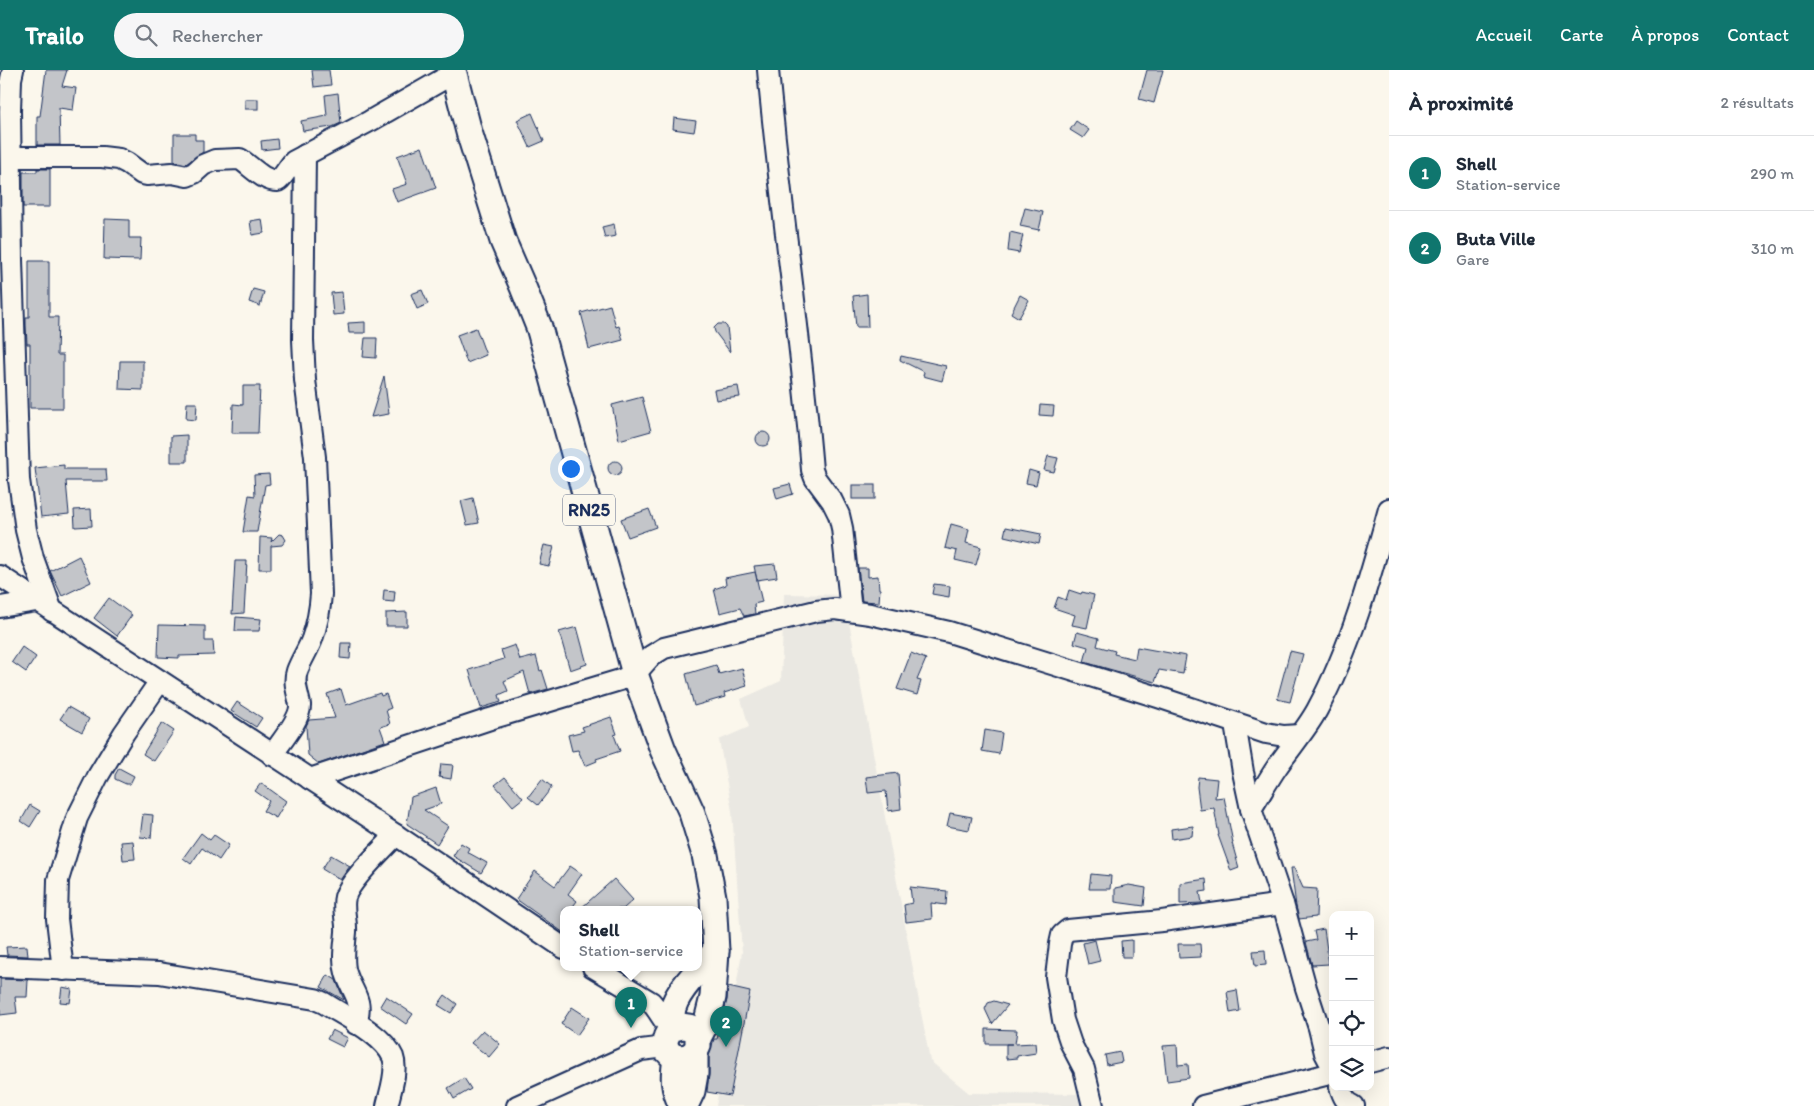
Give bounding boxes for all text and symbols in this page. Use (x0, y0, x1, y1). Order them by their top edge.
search box (114, 13, 464, 58)
text: Trailo (25, 21, 84, 50)
icon: search (132, 21, 160, 49)
text: Rechercher (172, 24, 263, 47)
text: Accueil (1476, 24, 1532, 46)
text: Carte (1560, 24, 1603, 46)
text: À propos (1631, 24, 1699, 46)
text: Contact (1727, 24, 1789, 46)
text: À proximité (1409, 90, 1514, 115)
text: 2 résultats (1720, 93, 1794, 112)
text: Shell (1456, 152, 1497, 175)
text: 1 (1421, 164, 1429, 183)
text: 290 m (1750, 164, 1794, 183)
text: Station-service (1456, 175, 1561, 194)
text: Buta Ville (1456, 227, 1535, 250)
text: 2 (1421, 239, 1429, 258)
text: 310 m (1751, 239, 1794, 258)
text: Gare (1456, 250, 1489, 269)
your location (558, 456, 584, 482)
road number: RN25 (563, 494, 615, 526)
popup (560, 906, 702, 971)
map controls (1329, 911, 1374, 1091)
button: + (1329, 911, 1374, 956)
text: Shell (579, 918, 619, 941)
text: Station-service (579, 941, 683, 960)
button: − (1329, 956, 1374, 1001)
pin: 1 (615, 987, 647, 1028)
button: locate (1329, 1001, 1374, 1046)
pin: 2 (710, 1006, 742, 1047)
button: layers (1329, 1046, 1374, 1091)

